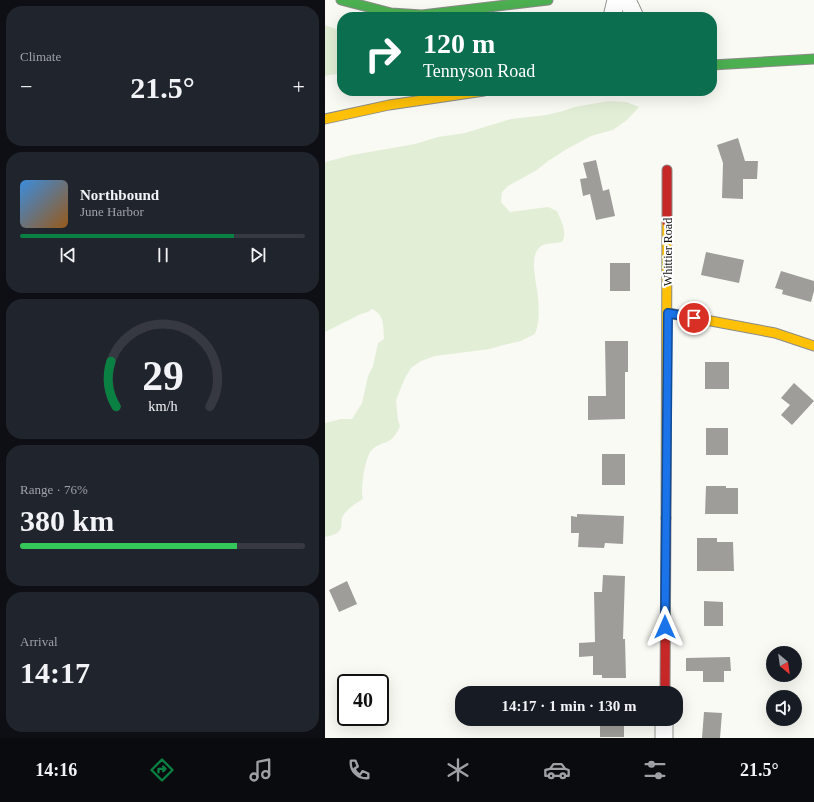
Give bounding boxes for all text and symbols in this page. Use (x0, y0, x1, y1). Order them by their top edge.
icon: right (357, 28, 409, 80)
text: 120 m (423, 28, 495, 59)
text: Climate (20, 49, 61, 64)
text: Tennyson Road (423, 61, 535, 81)
text: 21.5° (130, 71, 195, 104)
text: − (20, 74, 32, 99)
text: + (293, 74, 305, 99)
text: Northbound (80, 187, 159, 203)
text: June Harbor (80, 204, 144, 219)
street label: Whittier Road (661, 218, 675, 286)
icon: previous (57, 244, 79, 266)
icon: pause (152, 244, 174, 266)
icon: next (247, 244, 269, 266)
pin (677, 301, 711, 335)
icon: arrive (683, 307, 705, 329)
text: 29 (142, 353, 183, 399)
text: km/h (148, 398, 177, 414)
text: Range · 76% (20, 482, 88, 497)
text: 380 km (20, 504, 114, 537)
position arrow (644, 606, 686, 648)
text: Arrival (20, 634, 58, 649)
north arrow (766, 646, 802, 682)
map controls (766, 646, 802, 726)
text: 14:17 (20, 656, 90, 689)
speed limit sign: 40 (337, 674, 389, 726)
button: sound (766, 690, 802, 726)
text: 14:17 · 1 min · 130 m (502, 698, 637, 714)
icon: directions (148, 756, 176, 784)
icon: music (247, 756, 275, 784)
icon: phone (345, 756, 373, 784)
icon: climate (444, 756, 472, 784)
icon: car (543, 756, 571, 784)
icon: filters (641, 756, 669, 784)
text: 14:16 (35, 760, 77, 780)
text: 21.5° (740, 760, 779, 780)

